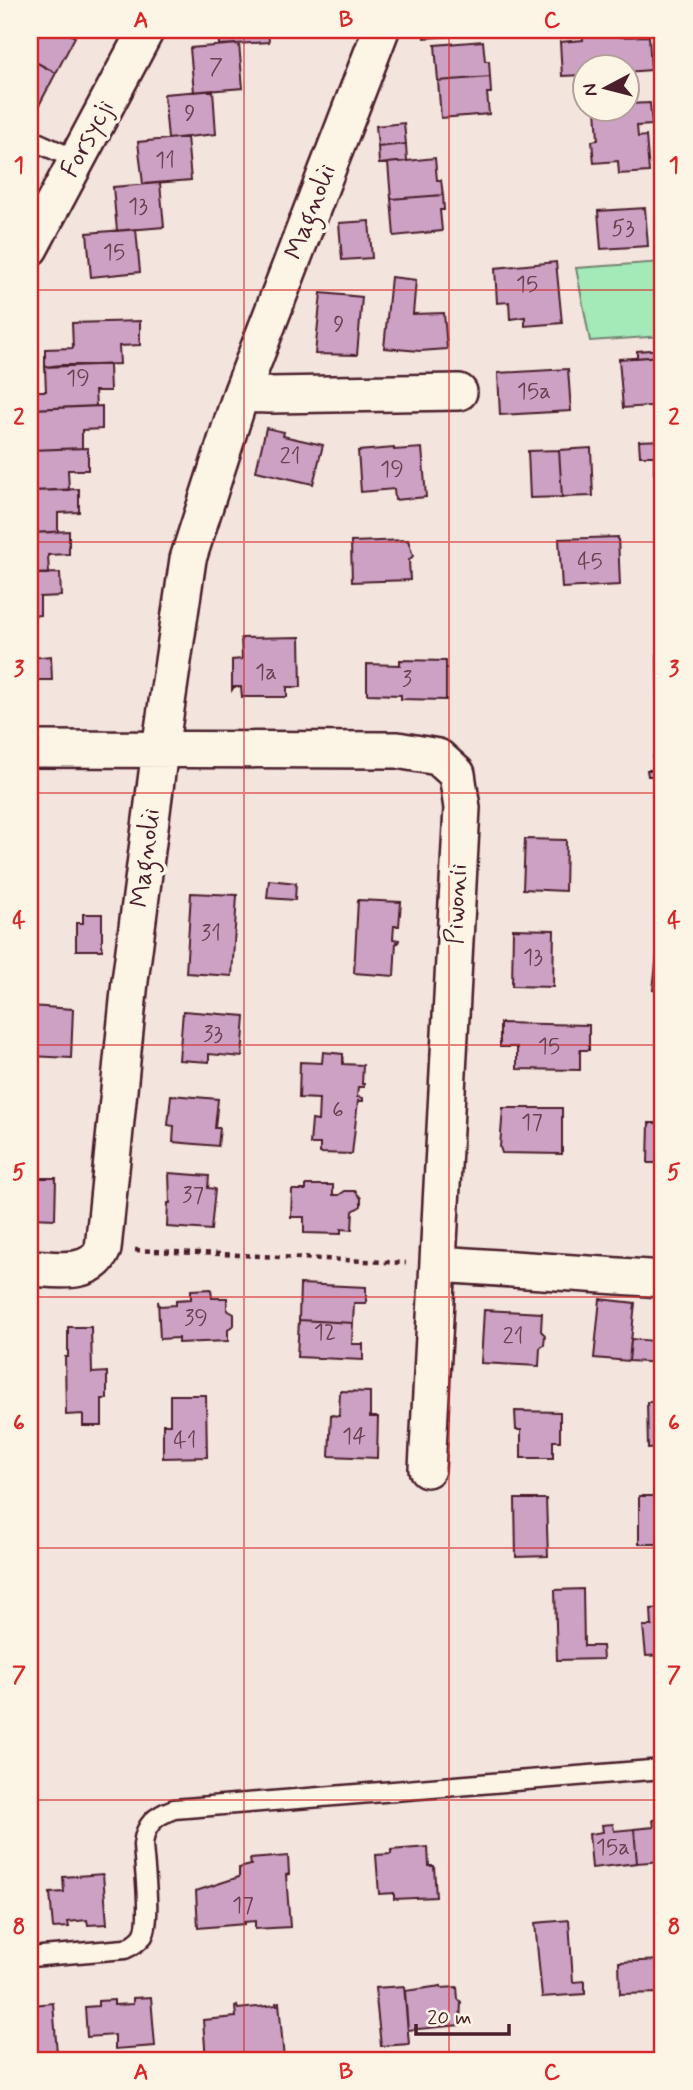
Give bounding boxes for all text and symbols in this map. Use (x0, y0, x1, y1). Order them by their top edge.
text: A (133, 6, 149, 36)
text: B (339, 6, 354, 36)
text: C (544, 6, 561, 36)
north arrow (570, 52, 640, 122)
house number: 7 (209, 53, 223, 83)
text: N (577, 82, 604, 98)
street label: Forsycji (53, 94, 123, 184)
house number: 9 (184, 99, 196, 129)
house number: 11 (155, 146, 175, 176)
text: 1 (14, 151, 24, 181)
text: 1 (669, 151, 679, 181)
street label: Magnolii (277, 159, 348, 266)
house number: 13 (128, 192, 148, 222)
house number: 53 (611, 214, 635, 244)
house number: 15 (103, 238, 125, 268)
house number: 15 (516, 270, 538, 300)
house number: 9 (333, 310, 345, 340)
house number: 19 (66, 364, 90, 394)
house number: 15a (517, 377, 551, 407)
text: 2 (13, 403, 25, 433)
text: 2 (668, 403, 680, 433)
house number: 21 (279, 442, 301, 472)
house number: 19 (380, 455, 404, 485)
house number: 45 (577, 547, 603, 577)
text: 3 (14, 655, 25, 685)
text: 3 (669, 655, 680, 685)
house number: 1a (255, 658, 277, 688)
house number: 3 (402, 665, 412, 695)
street label: Magnolii (123, 807, 172, 910)
street label: Piwonii (438, 863, 476, 945)
text: 4 (12, 906, 26, 936)
text: 4 (667, 906, 681, 936)
house number: 31 (201, 919, 221, 949)
house number: 13 (523, 943, 543, 973)
house number: 33 (203, 1020, 223, 1050)
house number: 15 (538, 1032, 560, 1062)
house number: 6 (332, 1096, 344, 1126)
house number: 17 (521, 1108, 543, 1138)
text: 5 (12, 1158, 26, 1188)
text: 5 (667, 1158, 681, 1188)
house number: 37 (182, 1181, 204, 1211)
house number: 39 (184, 1304, 208, 1334)
house number: 12 (314, 1318, 336, 1348)
house number: 21 (502, 1322, 524, 1352)
text: 6 (13, 1409, 25, 1439)
text: 6 (668, 1409, 680, 1439)
house number: 14 (342, 1422, 366, 1452)
house number: 41 (173, 1426, 197, 1456)
text: 7 (12, 1661, 26, 1691)
text: 7 (667, 1661, 681, 1691)
house number: 15a (596, 1833, 630, 1863)
house number: 17 (232, 1891, 254, 1921)
text: 8 (13, 1913, 25, 1943)
text: 8 (668, 1913, 680, 1943)
scale bar (416, 1992, 509, 2036)
text: 20 m (427, 2004, 472, 2032)
text: A (133, 2058, 149, 2088)
text: B (339, 2058, 354, 2088)
text: C (544, 2058, 561, 2088)

